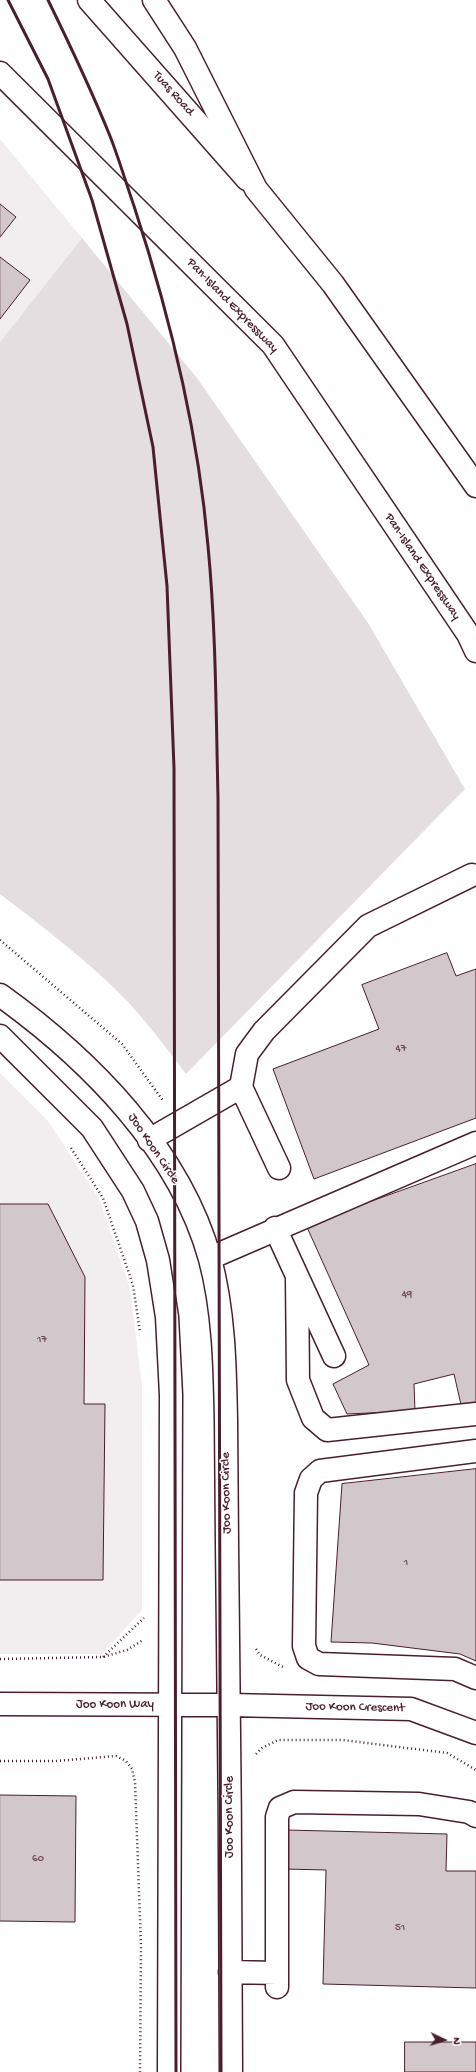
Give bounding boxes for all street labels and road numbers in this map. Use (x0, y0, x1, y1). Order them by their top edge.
street label: Tuas Road (149, 69, 197, 119)
street label: Pan-Island Expressway (183, 255, 281, 357)
street label: Pan-Island Expressway (380, 511, 464, 623)
street label: Joo Koon Circle (124, 1111, 182, 1187)
street label: Joo Koon Circle (218, 1452, 236, 1534)
street label: Joo Koon Way (76, 1697, 154, 1713)
street label: Joo Koon Crescent (305, 1699, 405, 1717)
street label: Joo Koon Circle (222, 1776, 238, 1858)

